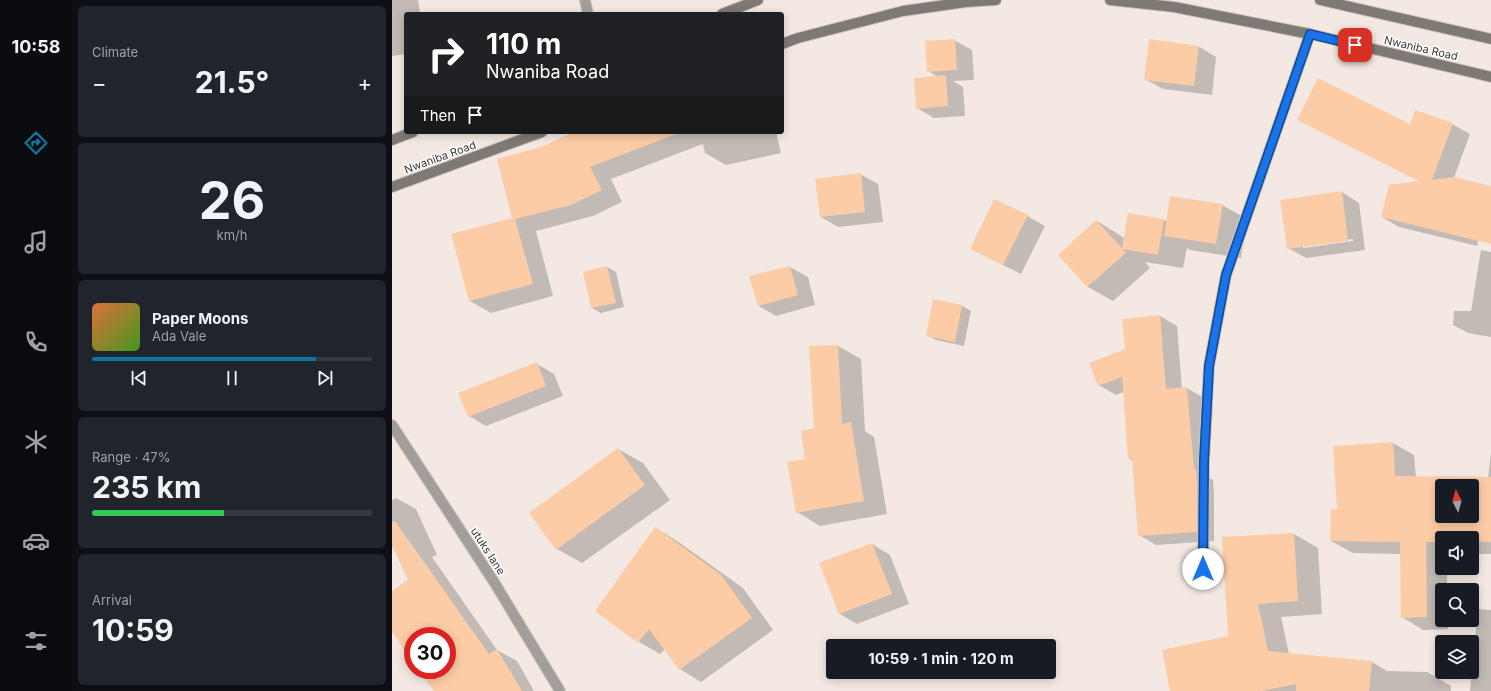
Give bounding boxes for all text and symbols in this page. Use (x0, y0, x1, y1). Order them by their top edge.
text: 110 m (486, 27, 561, 61)
icon: right (420, 28, 472, 80)
pin (1338, 28, 1372, 62)
street label: Nwaniba Road (1383, 33, 1459, 63)
icon: arrive (1344, 34, 1366, 56)
text: 10:58 (11, 36, 61, 57)
text: Climate (92, 44, 138, 60)
text: Nwaniba Road (486, 61, 609, 82)
text: 21.5° (195, 64, 269, 100)
text: − (92, 70, 107, 96)
text: + (357, 70, 372, 96)
icon: arrive (464, 104, 486, 126)
text: Then (420, 106, 456, 125)
icon: directions (22, 129, 50, 157)
street label: Nwaniba Road (402, 138, 478, 176)
text: 26 (199, 169, 265, 232)
text: km/h (217, 227, 247, 243)
icon: music (22, 228, 50, 256)
text: Paper Moons (152, 309, 248, 328)
icon: phone (22, 328, 50, 356)
text: Ada Vale (152, 328, 206, 344)
icon: previous (128, 367, 150, 389)
icon: pause (221, 367, 243, 389)
icon: next (314, 367, 336, 389)
icon: climate (22, 428, 50, 456)
text: Range · 47% (92, 449, 170, 465)
text: 235 km (92, 469, 201, 505)
north arrow (1435, 479, 1479, 523)
map controls (1435, 479, 1479, 679)
street label: utuks lane (468, 525, 508, 577)
icon: car (22, 527, 50, 555)
button: sound (1435, 531, 1479, 575)
position arrow (1182, 548, 1224, 590)
button: search (1435, 583, 1479, 627)
text: Arrival (92, 592, 132, 608)
text: 10:59 (92, 612, 174, 648)
icon: filters (22, 627, 50, 655)
speed limit sign: 30 (404, 627, 456, 679)
button: layers (1435, 635, 1479, 679)
text: 10:59 · 1 min · 120 m (868, 649, 1014, 668)

